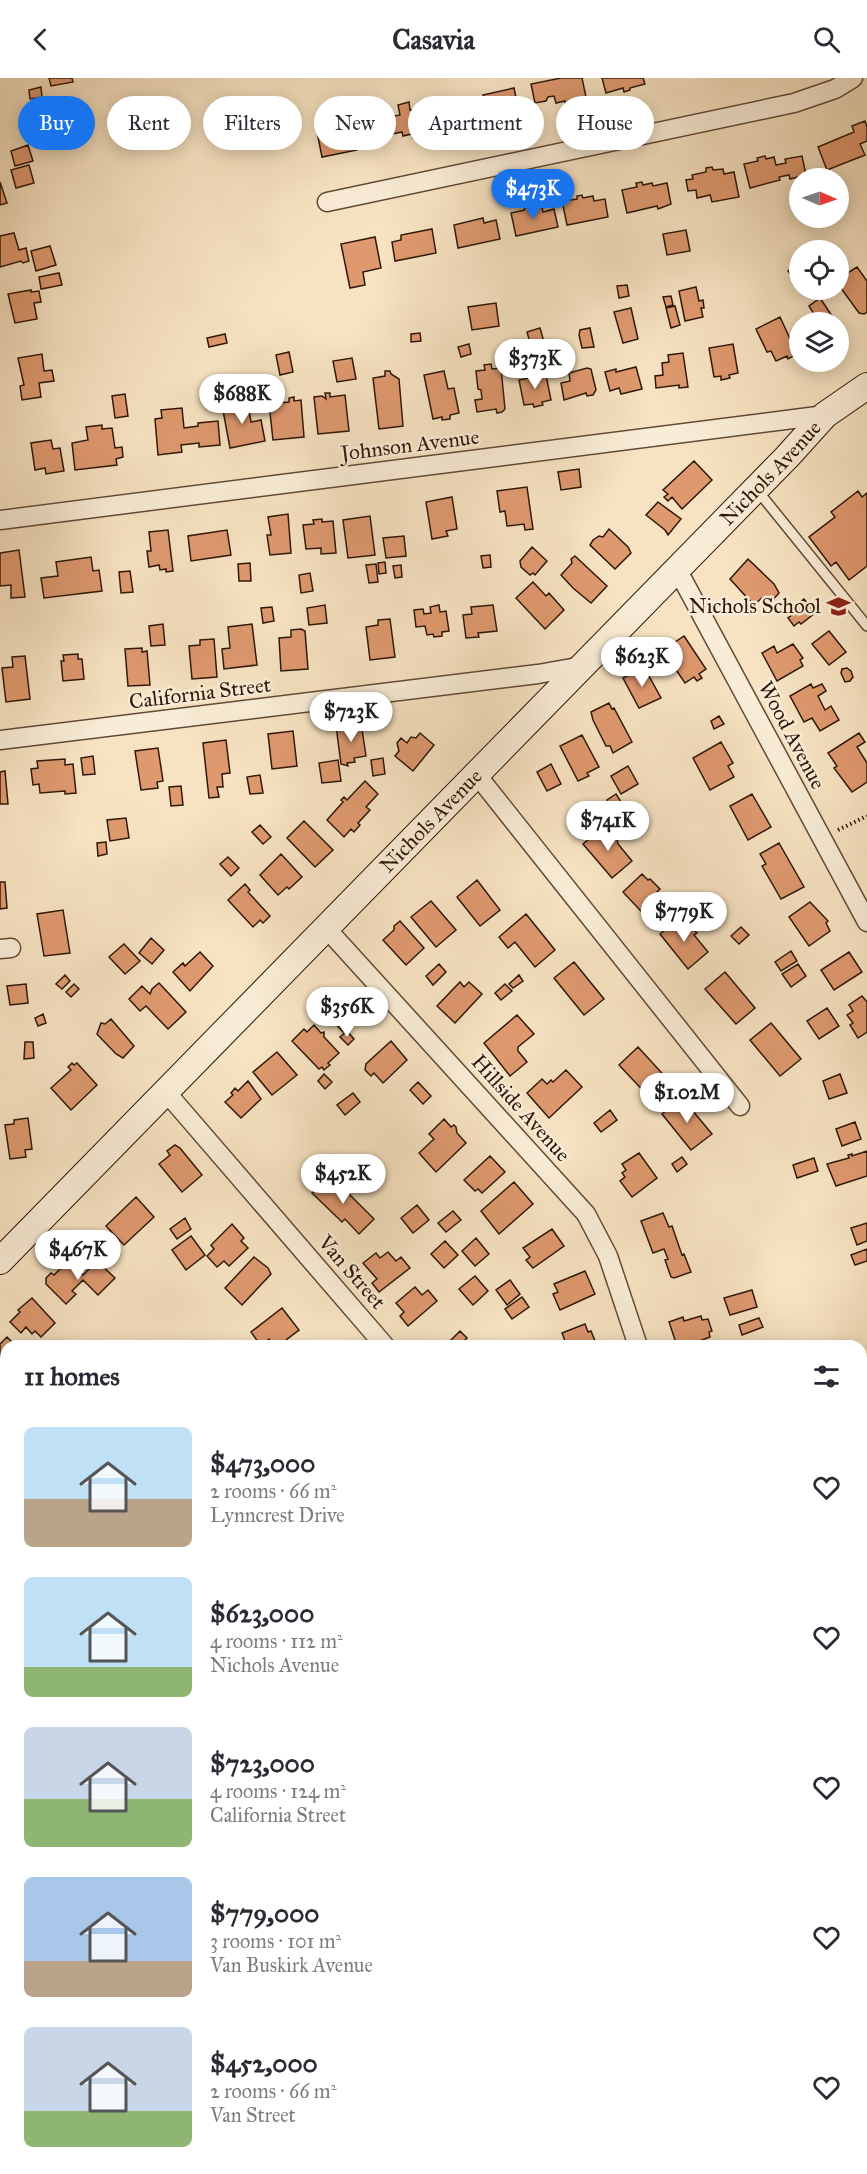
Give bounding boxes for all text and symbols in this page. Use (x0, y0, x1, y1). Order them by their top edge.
icon: back (24, 23, 57, 56)
text: Casavia (392, 23, 475, 56)
icon: search (810, 23, 843, 56)
chip: Buy (18, 96, 95, 150)
chip: Rent (107, 96, 191, 150)
chip: Filters (203, 96, 302, 150)
chip: New (314, 96, 396, 150)
chip: Apartment (408, 96, 544, 150)
chip: House (556, 96, 654, 150)
north arrow (789, 168, 849, 228)
map controls (789, 168, 849, 372)
pin: $473K (491, 169, 575, 220)
text: $473K (505, 176, 561, 200)
button: locate (789, 240, 849, 300)
button: layers (789, 312, 849, 372)
pin: $373K (493, 339, 577, 390)
text: $373K (509, 346, 561, 370)
pin: $688K (200, 374, 284, 425)
text: $688K (213, 381, 271, 405)
street label: Nichols Avenue (714, 415, 827, 531)
street label: Johnson Avenue (337, 424, 481, 467)
place label: Nichols School (689, 593, 821, 619)
school or university icon: Nichols School (826, 593, 852, 619)
pin: $623K (600, 637, 684, 688)
text: $623K (615, 644, 669, 668)
street label: California Street (128, 671, 273, 715)
street label: Wood Avenue (753, 677, 831, 794)
pin: $723K (309, 692, 393, 743)
text: $723K (324, 699, 378, 723)
street label: Nichols Avenue (374, 763, 488, 878)
pin: $741K (566, 801, 650, 852)
text: $741K (580, 808, 636, 832)
pin: $779K (642, 892, 726, 943)
text: $779K (655, 899, 713, 923)
pin: $356K (305, 987, 389, 1038)
text: $356K (320, 994, 374, 1018)
street label: Hillside Avenue (466, 1049, 576, 1167)
pin: $1.02M (638, 1073, 736, 1124)
text: $1.02M (654, 1080, 720, 1104)
pin: $452K (301, 1154, 385, 1205)
text: $452K (315, 1161, 371, 1185)
street label: Van Street (312, 1229, 392, 1315)
pin: $467K (36, 1230, 120, 1281)
text: $467K (49, 1237, 107, 1261)
text: 11 homes (24, 1360, 120, 1392)
icon: filters (810, 1360, 843, 1393)
text: $473,000 (210, 1447, 315, 1479)
icon: home (72, 1451, 144, 1523)
icon: heart (810, 1471, 843, 1504)
text: 2 rooms · 66 m² (210, 1479, 336, 1503)
text: Lynncrest Drive (210, 1503, 345, 1527)
text: $623,000 (210, 1597, 314, 1629)
icon: home (72, 1601, 144, 1673)
icon: heart (810, 1621, 843, 1654)
text: 4 rooms · 112 m² (210, 1629, 343, 1653)
text: Nichols Avenue (210, 1653, 339, 1677)
text: $723,000 (210, 1747, 315, 1779)
icon: home (72, 1751, 144, 1823)
icon: heart (810, 1771, 843, 1804)
text: 4 rooms · 124 m² (210, 1779, 346, 1803)
text: California Street (210, 1803, 346, 1827)
text: $779,000 (210, 1897, 319, 1929)
icon: home (72, 1901, 144, 1973)
icon: heart (810, 1921, 843, 1954)
text: 3 rooms · 101 m² (210, 1929, 341, 1953)
text: Van Buskirk Avenue (210, 1953, 373, 1977)
text: $452,000 (210, 2047, 318, 2079)
icon: home (72, 2051, 144, 2123)
icon: heart (810, 2071, 843, 2104)
text: 2 rooms · 66 m² (210, 2079, 336, 2103)
text: Van Street (210, 2103, 296, 2127)

